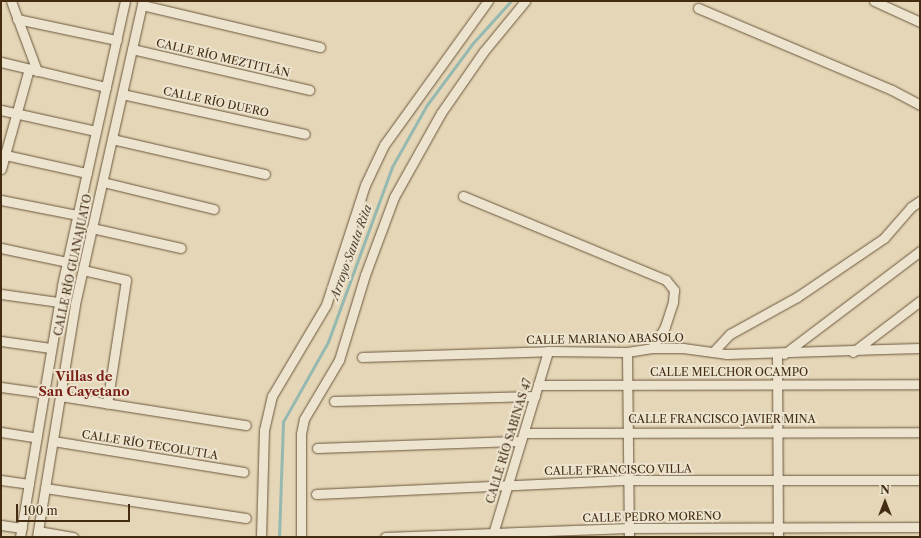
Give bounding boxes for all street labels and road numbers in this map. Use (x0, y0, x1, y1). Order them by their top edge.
street label: CALLE RÍO MEZTITLÁN (155, 36, 291, 80)
street label: CALLE RÍO DUERO (162, 84, 270, 120)
street label: CALLE RÍO GUANAJUATO (51, 193, 95, 337)
street label: CALLE MARIANO ABASOLO (526, 331, 684, 347)
street label: CALLE MELCHOR OCAMPO (650, 365, 808, 379)
street label: CALLE RÍO SABINAS 47 (484, 377, 534, 505)
street label: CALLE FRANCISCO JAVIER MINA (628, 412, 816, 426)
street label: CALLE RÍO TECOLUTLA (81, 428, 219, 462)
street label: CALLE FRANCISCO VILLA (544, 462, 692, 478)
street label: CALLE PEDRO MORENO (582, 509, 722, 525)

